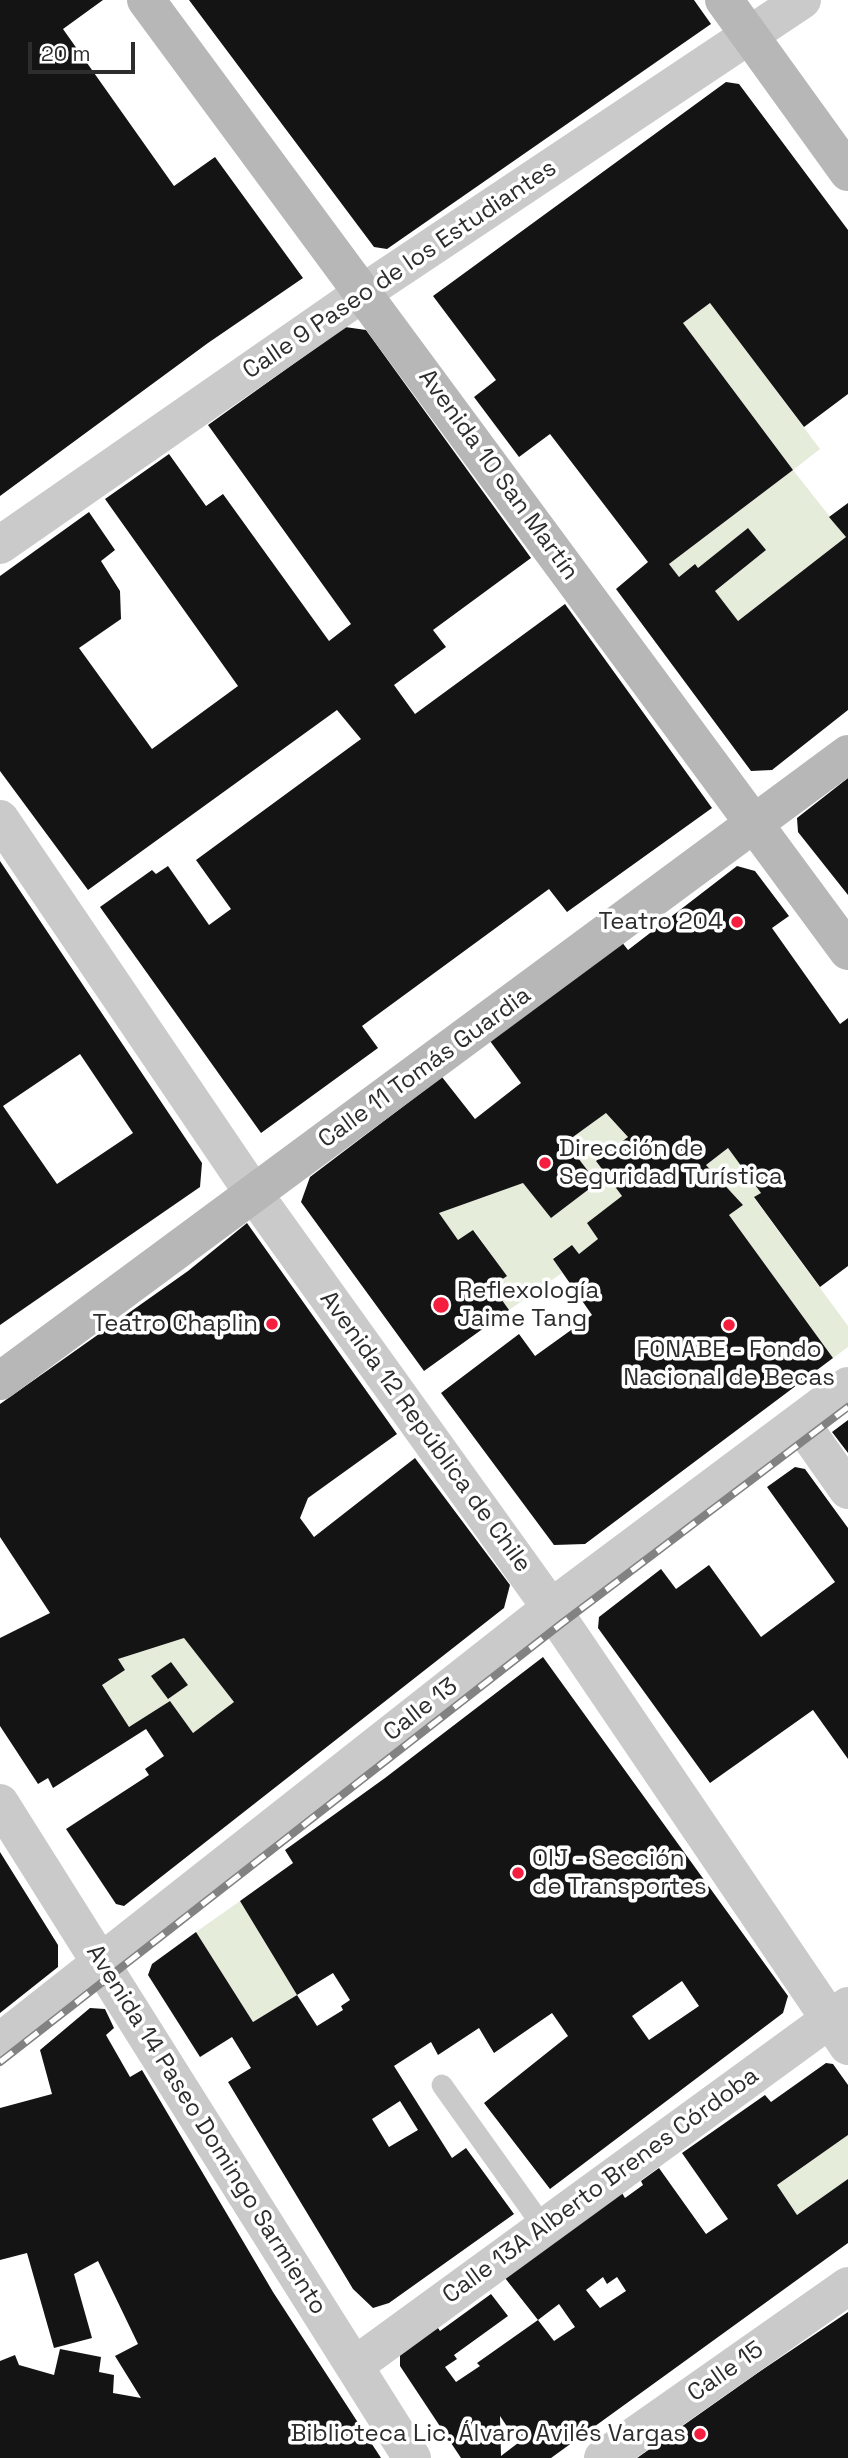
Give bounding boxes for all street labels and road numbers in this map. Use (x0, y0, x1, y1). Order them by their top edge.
street label: Calle 9 Paseo de los Estudiantes (238, 154, 562, 386)
street label: Avenida 10 San Martín (412, 364, 584, 586)
street label: Calle 11 Tomás Guardia (313, 981, 537, 1155)
street label: Avenida 12 República de Chile (313, 1286, 537, 1578)
street label: Calle 13 (378, 1672, 464, 1748)
street label: Avenida 14 Paseo Domingo Sarmiento (80, 1940, 332, 2320)
street label: Calle 13A Alberto Brenes Córdoba (437, 2062, 765, 2310)
street label: Calle 15 (683, 2336, 769, 2408)

